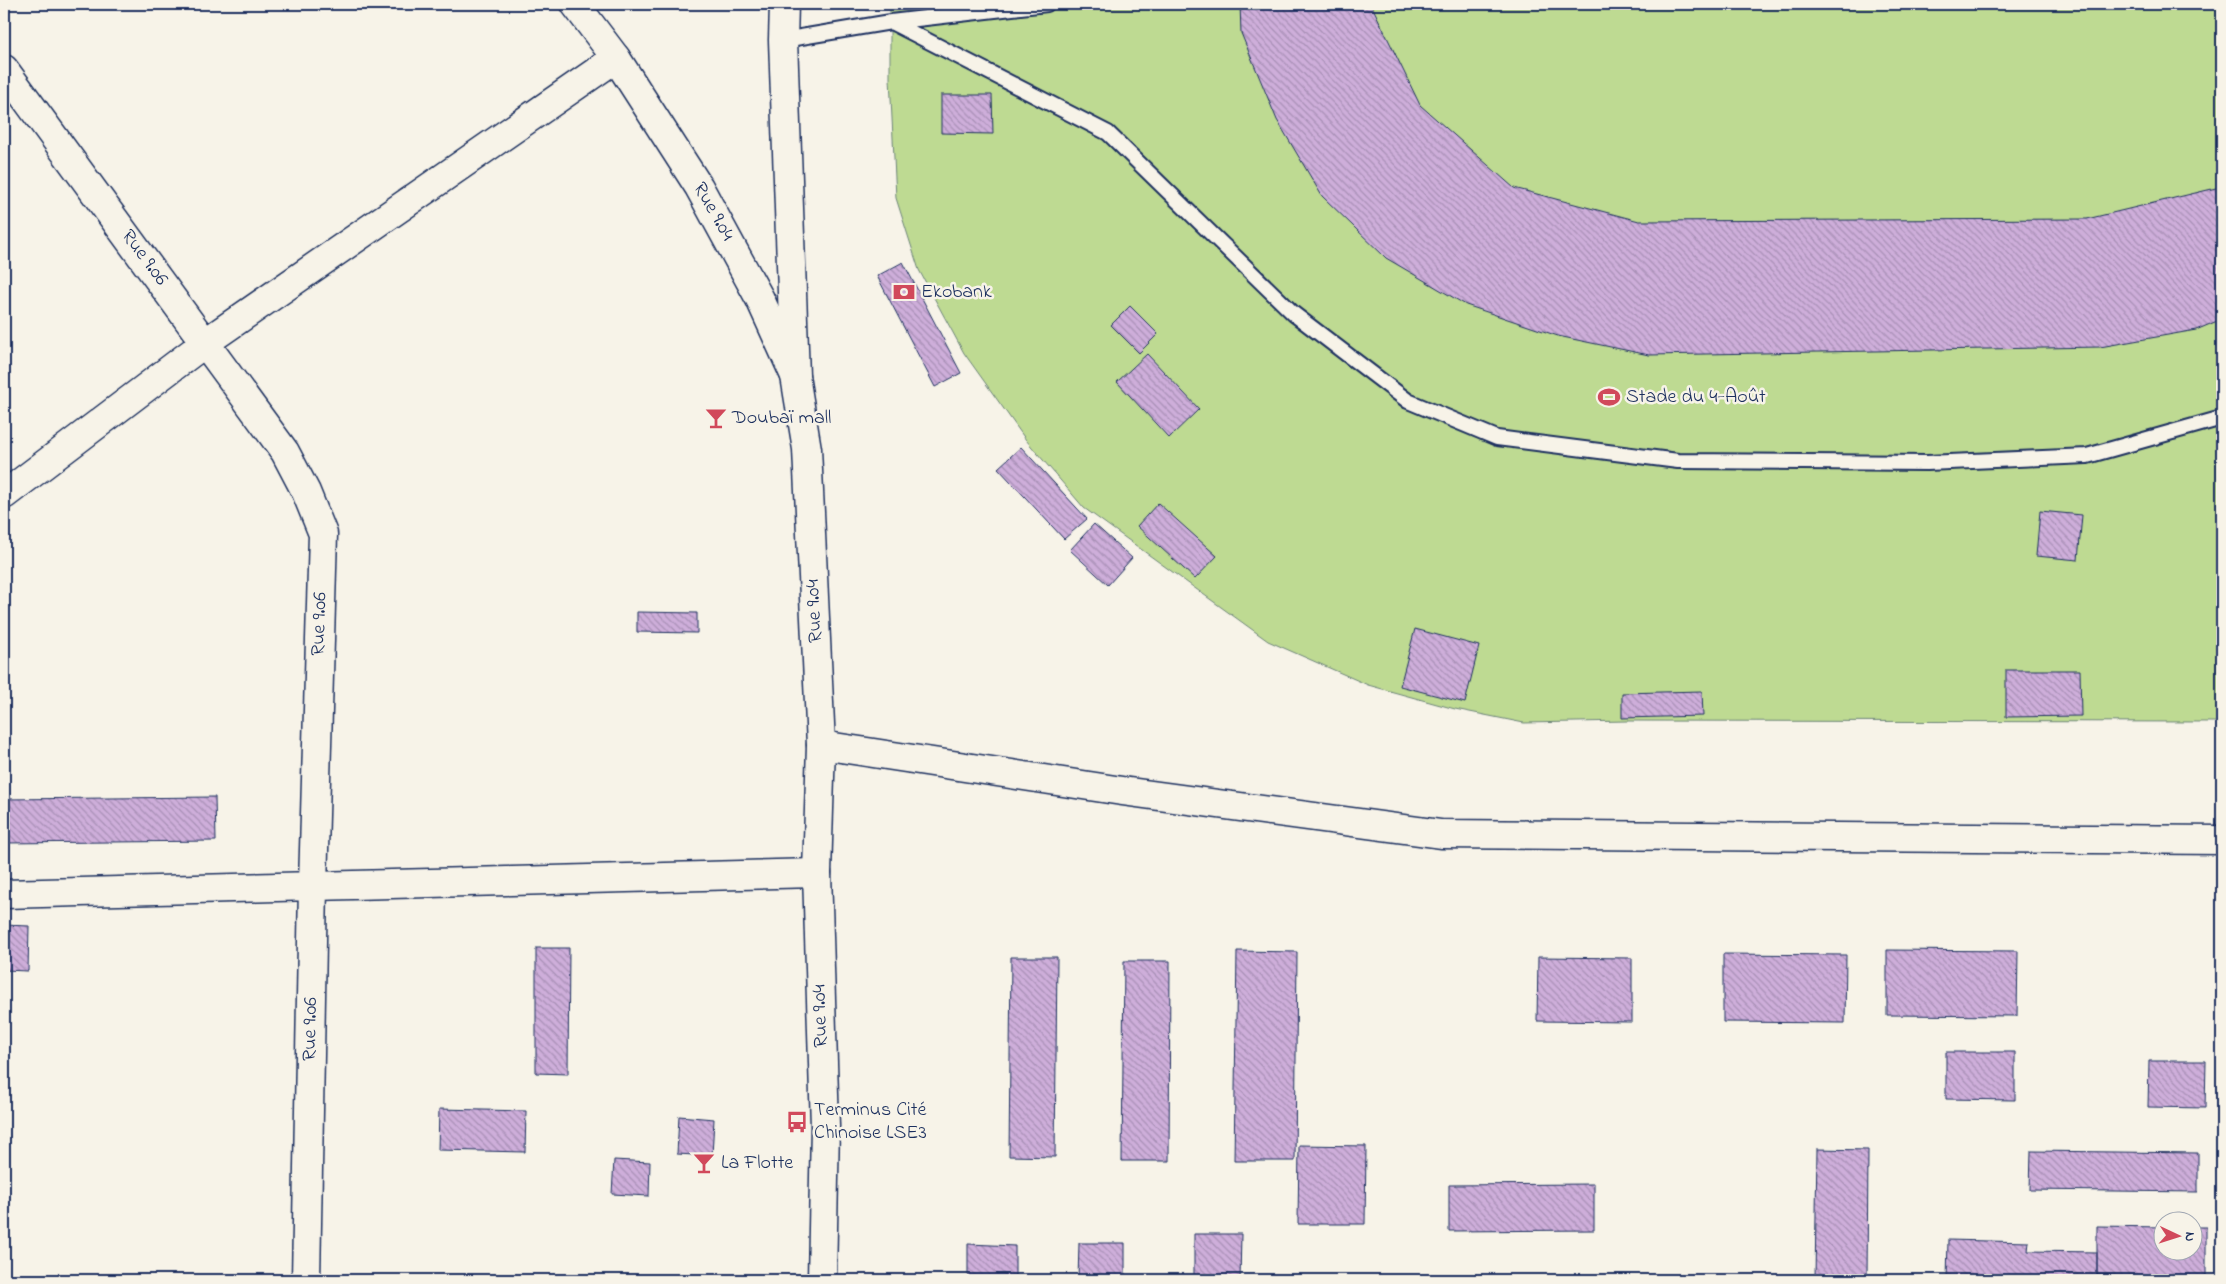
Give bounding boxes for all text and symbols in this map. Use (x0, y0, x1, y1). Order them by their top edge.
street label: Rue 9.04 (685, 177, 741, 247)
street label: Rue 9.06 (113, 224, 175, 292)
place label: Ekobank (921, 278, 992, 307)
bank icon: Ekobank (891, 279, 917, 305)
place label: Stade du 4-Août (1626, 383, 1766, 412)
sports icon: Stade du 4-Août (1596, 384, 1622, 410)
place label: Doubaï mall (731, 404, 831, 433)
bar icon: Doubaï mall (703, 405, 729, 431)
street label: Rue 9.04 (799, 579, 831, 643)
street label: Rue 9.06 (304, 591, 336, 656)
street label: Rue 9.04 (805, 984, 837, 1048)
street label: Rue 9.06 (296, 997, 326, 1061)
place label: Terminus Cité Chinoise LSE3 (814, 1096, 927, 1148)
bus stop icon: Terminus Cité Chinoise LSE3 (784, 1109, 810, 1135)
place label: La Flotte (721, 1149, 793, 1178)
bar icon: La Flotte (691, 1150, 717, 1176)
north arrow (2154, 1212, 2204, 1262)
text: N (2179, 1231, 2200, 1242)

